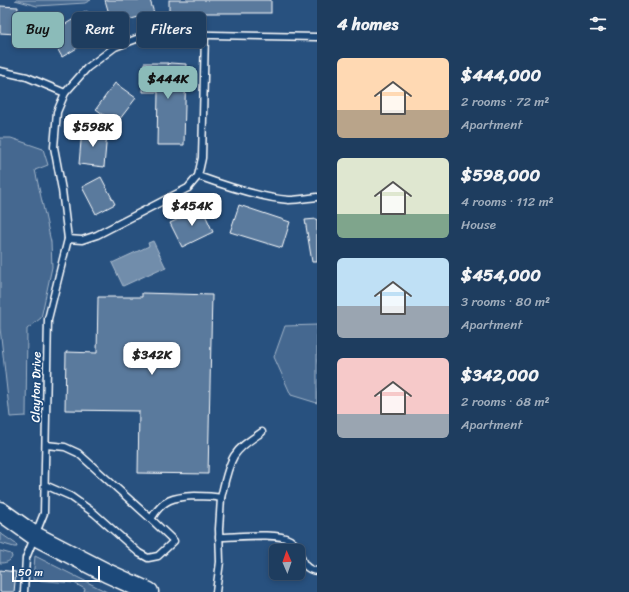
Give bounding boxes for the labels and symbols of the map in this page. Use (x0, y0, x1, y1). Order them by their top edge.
pin: $444K (140, 66, 196, 100)
pin: $598K (65, 114, 121, 148)
pin: $454K (164, 193, 220, 227)
pin: $342K (124, 342, 180, 376)
street label: Clayton Drive (24, 351, 48, 423)
north arrow (269, 544, 305, 580)
scale bar (12, 564, 100, 583)

